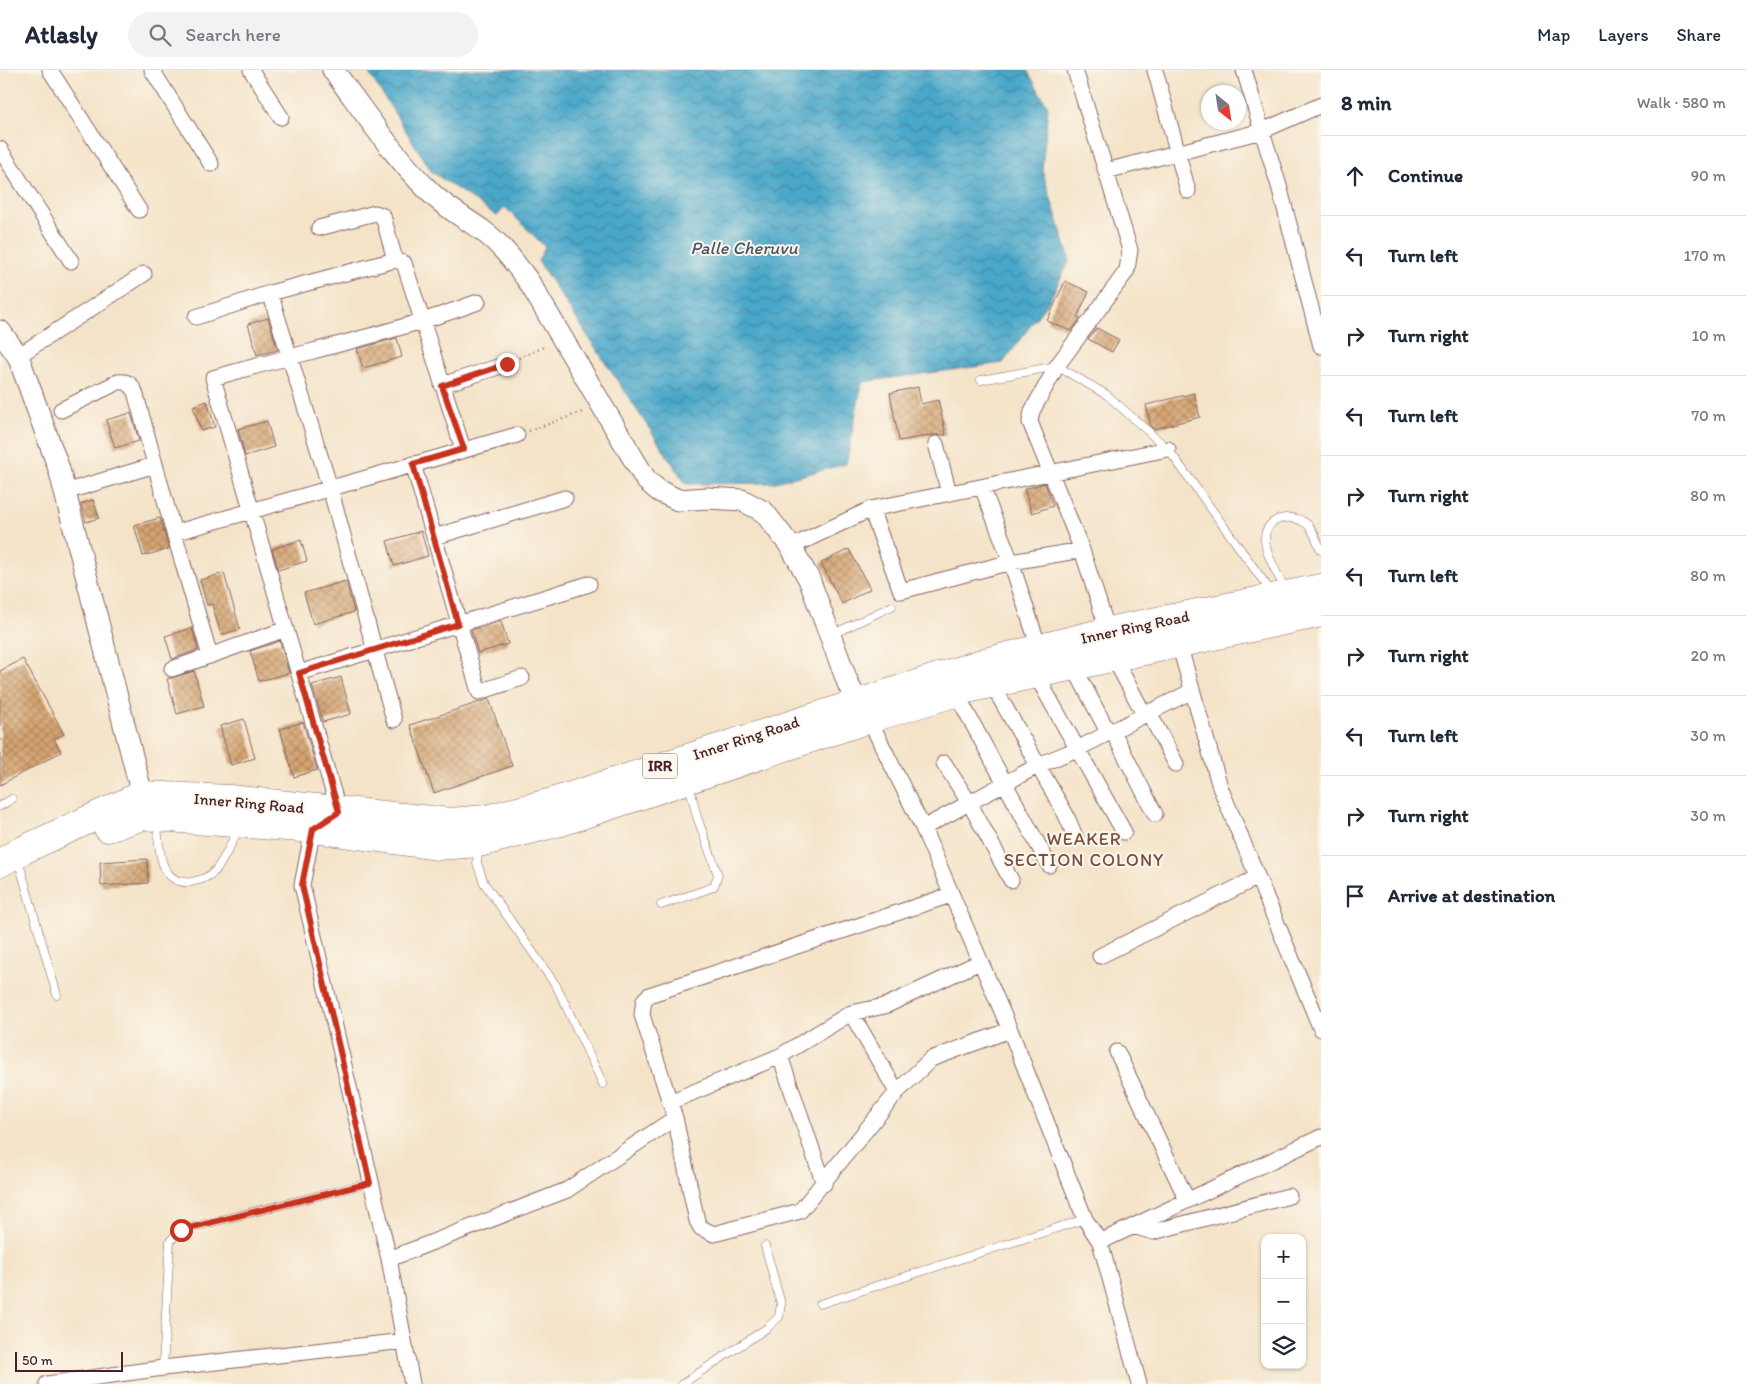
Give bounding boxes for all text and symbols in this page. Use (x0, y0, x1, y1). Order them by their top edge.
search box (128, 12, 478, 57)
text: Atlasly (25, 20, 98, 49)
icon: search (146, 21, 174, 49)
text: Search here (186, 23, 281, 46)
text: Map (1537, 24, 1570, 46)
text: Layers (1598, 24, 1648, 46)
text: Share (1676, 24, 1721, 46)
north arrow (1201, 85, 1246, 130)
text: 8 min (1341, 90, 1391, 115)
text: Walk · 580 m (1637, 93, 1726, 112)
icon: ahead (1341, 162, 1369, 190)
text: Continue (1388, 164, 1463, 187)
text: 90 m (1691, 166, 1726, 185)
water label: Palle Cheruvu (691, 237, 798, 259)
icon: left (1341, 242, 1369, 270)
text: Turn left (1388, 244, 1458, 267)
text: 170 m (1684, 246, 1726, 265)
icon: right (1341, 322, 1369, 350)
text: Turn right (1388, 324, 1469, 347)
text: 10 m (1692, 326, 1726, 345)
route end (496, 353, 519, 376)
icon: left (1341, 402, 1369, 430)
text: Turn left (1388, 404, 1458, 427)
text: 70 m (1691, 406, 1726, 425)
icon: right (1341, 482, 1369, 510)
text: Turn right (1388, 484, 1469, 507)
text: 80 m (1690, 486, 1726, 505)
icon: left (1341, 562, 1369, 590)
text: Turn left (1388, 564, 1458, 587)
text: 80 m (1690, 566, 1726, 585)
street label: Inner Ring Road (1079, 606, 1191, 648)
icon: right (1341, 642, 1369, 670)
text: Turn right (1388, 644, 1469, 667)
text: 20 m (1691, 646, 1726, 665)
street label: Inner Ring Road (690, 712, 802, 764)
icon: left (1341, 722, 1369, 750)
text: Turn left (1388, 724, 1458, 747)
text: 30 m (1690, 726, 1726, 745)
road number: IRR (642, 754, 678, 778)
street label: Inner Ring Road (193, 789, 305, 817)
icon: right (1341, 802, 1369, 830)
text: Turn right (1388, 804, 1469, 827)
text: 30 m (1690, 806, 1726, 825)
district label: WEAKER SECTION COLONY (1004, 828, 1164, 871)
icon: arrive (1341, 882, 1369, 910)
text: Arrive at destination (1388, 884, 1555, 907)
route start (170, 1219, 193, 1242)
map controls (1261, 1234, 1306, 1369)
button: + (1261, 1234, 1306, 1279)
button: − (1261, 1279, 1306, 1324)
button: layers (1261, 1324, 1306, 1369)
scale bar (15, 1349, 122, 1372)
text: 50 m (22, 1352, 53, 1369)

